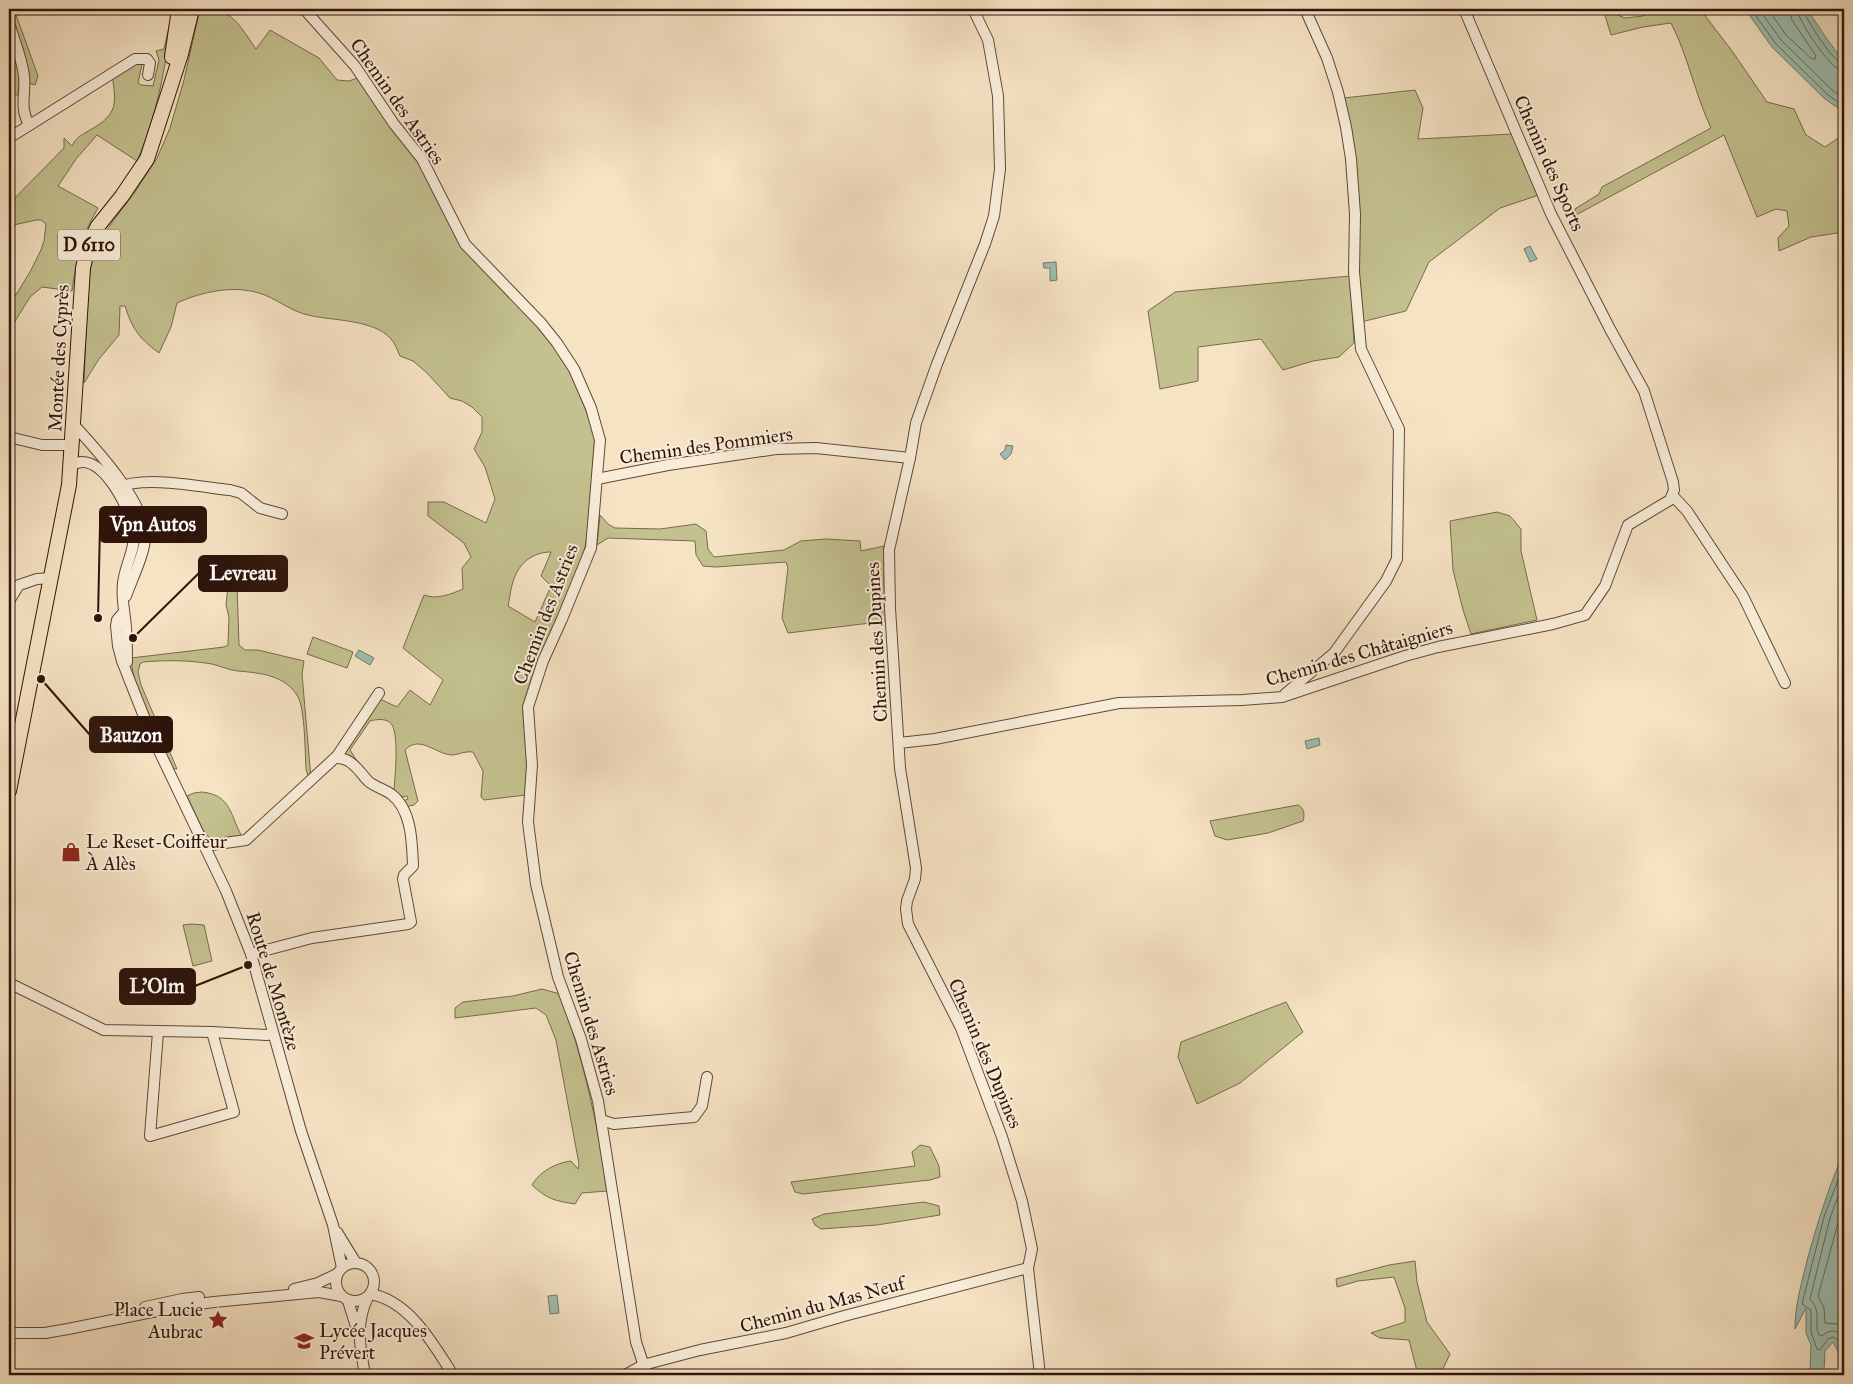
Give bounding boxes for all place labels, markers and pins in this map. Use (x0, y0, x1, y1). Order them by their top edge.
callout: Vpn Autos (100, 507, 206, 542)
callout: Levreau (199, 556, 287, 591)
callout: Bauzon (90, 717, 172, 752)
place label: Le Reset-Coiffeur À Alès (85, 830, 228, 875)
shop icon: Le Reset-Coiffeur À Alès (60, 841, 82, 863)
callout: L'Olm (120, 969, 195, 1004)
place label: Place Lucie Aubrac (114, 1298, 203, 1343)
place icon: Place Lucie Aubrac (207, 1309, 229, 1331)
place label: Lycée Jacques Prévert (319, 1319, 427, 1364)
school or university icon: Lycée Jacques Prévert (293, 1330, 315, 1352)

